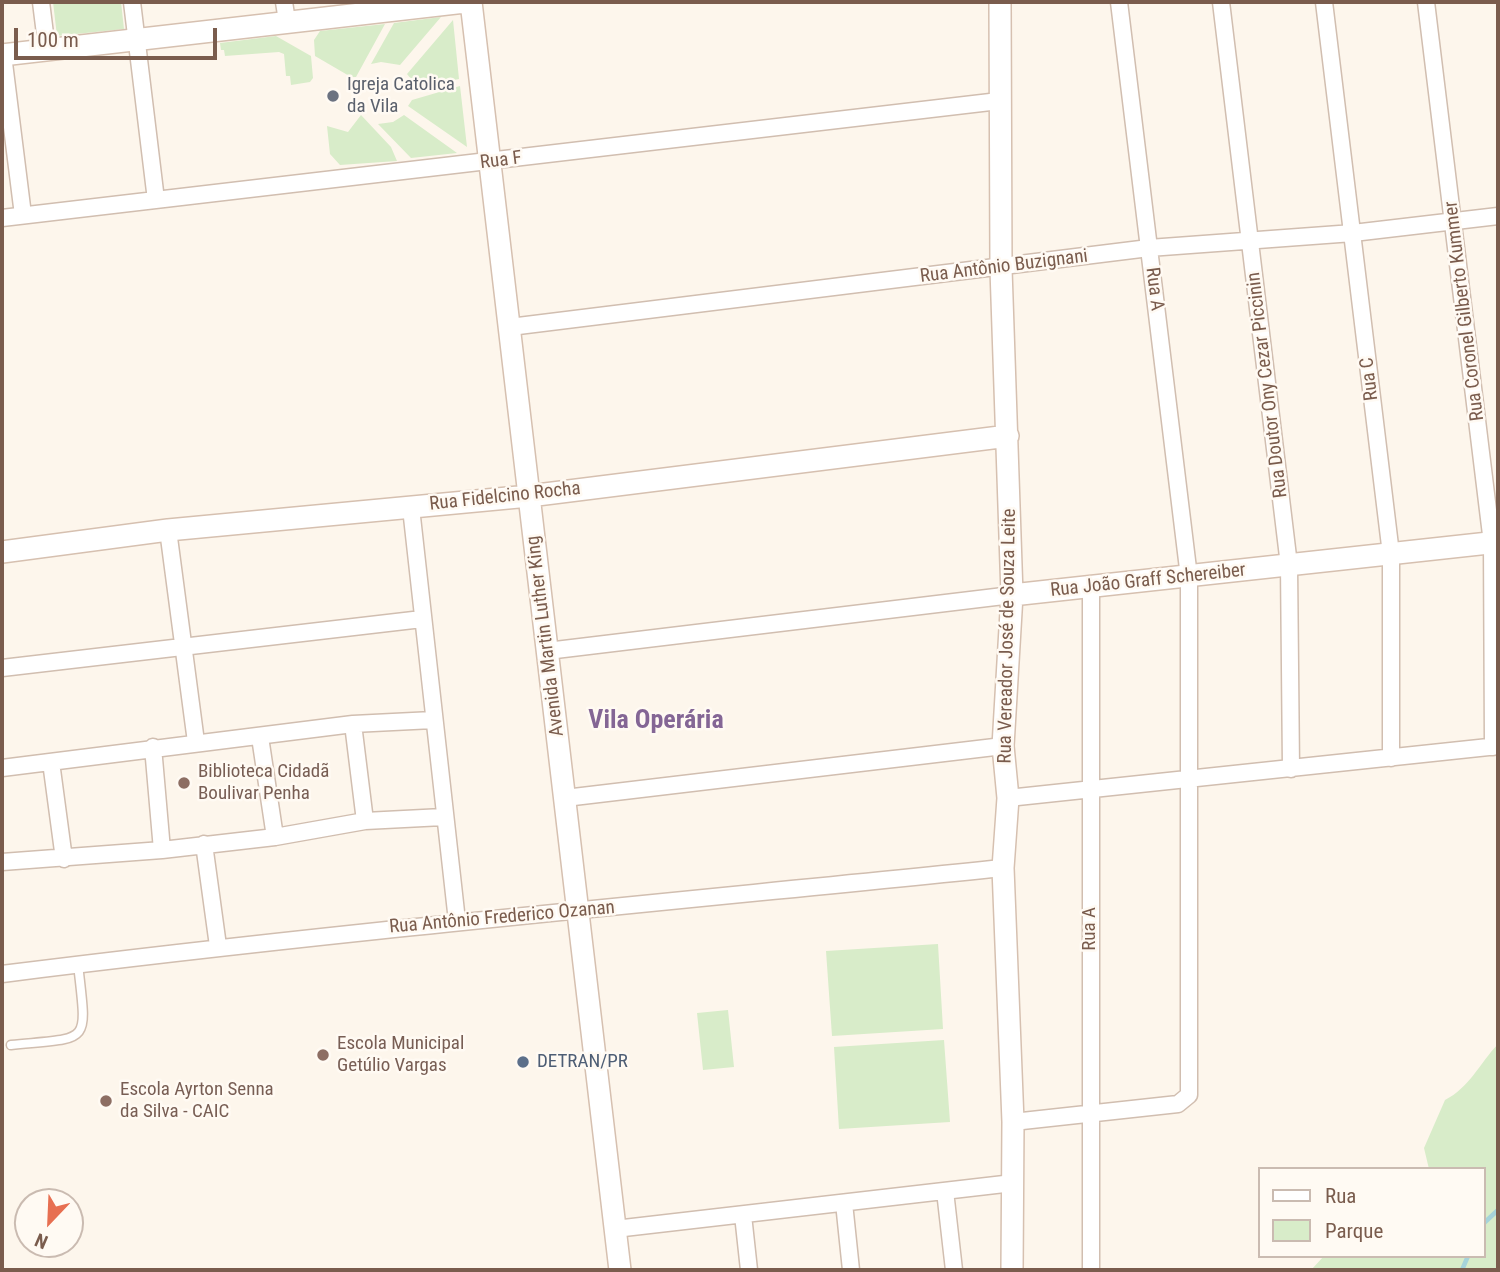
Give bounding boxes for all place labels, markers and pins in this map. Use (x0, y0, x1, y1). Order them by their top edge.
place label: Igreja Catolica da Vila (347, 74, 455, 118)
marker: Igreja Catolica da Vila (325, 88, 341, 104)
place label: Biblioteca Cidadã Boulivar Penha (198, 761, 329, 805)
marker: Biblioteca Cidadã Boulivar Penha (176, 775, 192, 791)
place label: Escola Municipal Getúlio Vargas (337, 1033, 464, 1077)
marker: Escola Municipal Getúlio Vargas (315, 1047, 331, 1063)
place label: DETRAN/PR (537, 1051, 628, 1073)
marker: DETRAN/PR (515, 1054, 531, 1070)
place label: Escola Ayrton Senna da Silva - CAIC (120, 1079, 274, 1123)
marker: Escola Ayrton Senna da Silva - CAIC (98, 1093, 114, 1109)

